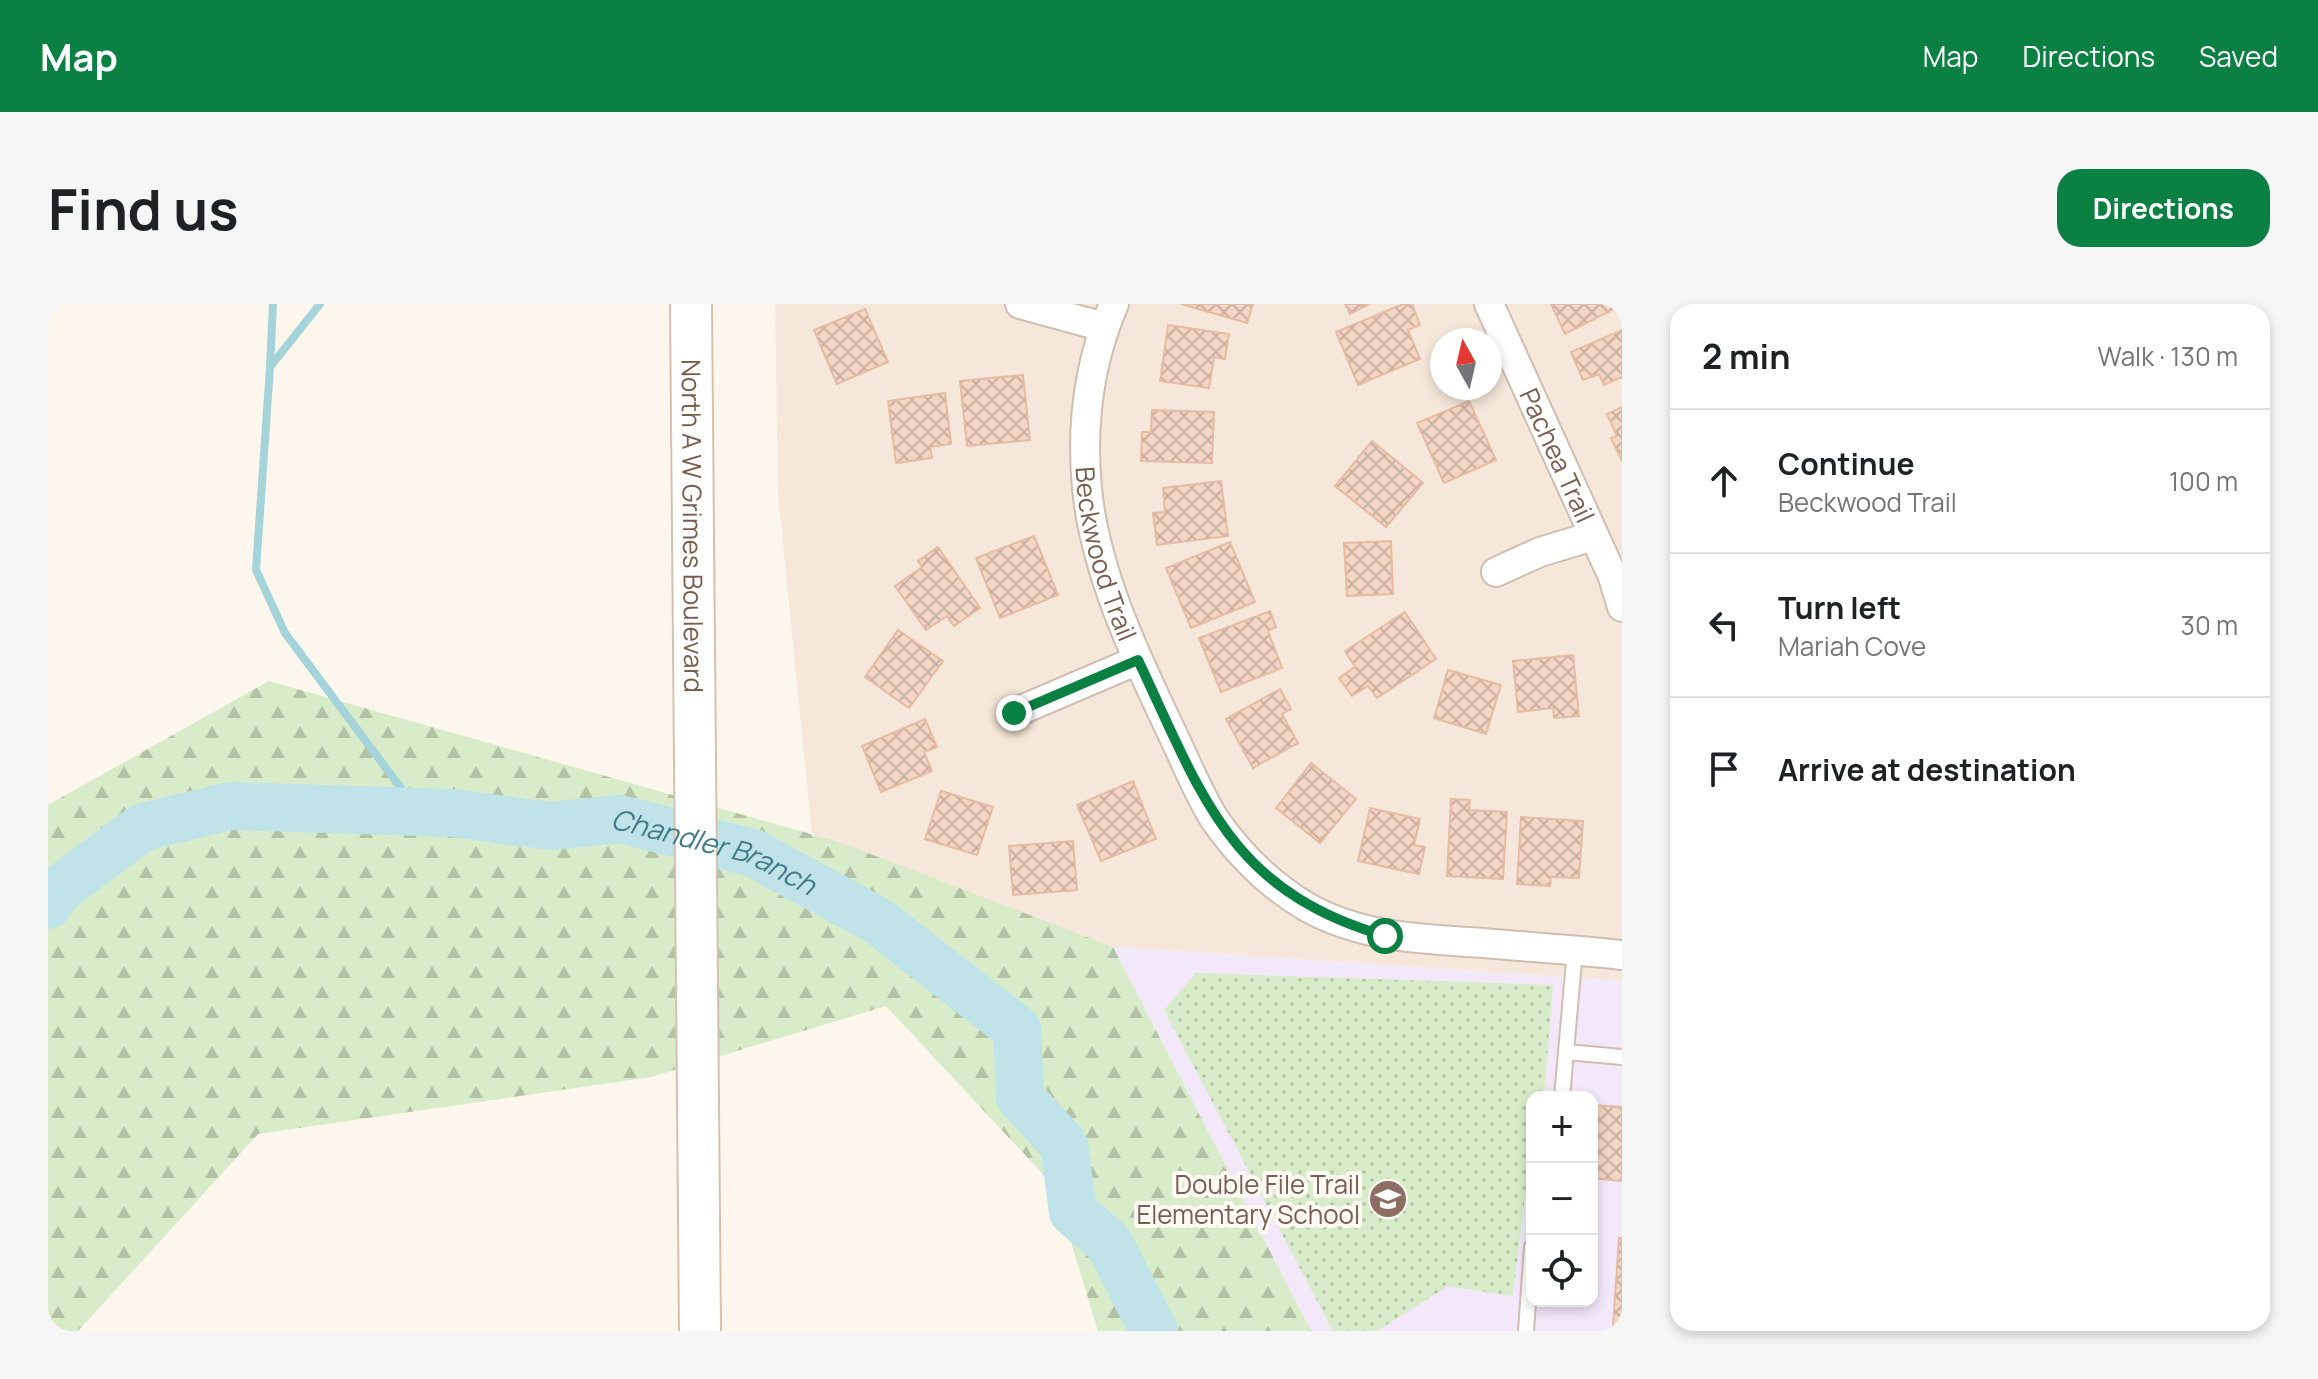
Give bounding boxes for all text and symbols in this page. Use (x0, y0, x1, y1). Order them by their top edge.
text: Map (40, 30, 118, 82)
text: Map (1923, 37, 1978, 75)
text: Directions (2022, 37, 2155, 75)
text: Saved (2199, 37, 2278, 75)
button: Directions (2057, 169, 2270, 247)
text: Find us (48, 170, 239, 247)
north arrow (1430, 328, 1502, 400)
text: 2 min (1702, 333, 1790, 379)
text: Walk · 130 m (2098, 338, 2238, 374)
street label: North A W Grimes Boulevard (673, 359, 712, 693)
street label: Pachea Trail (1512, 382, 1604, 528)
text: Continue (1778, 443, 1914, 484)
icon: ahead (1702, 459, 1746, 503)
text: 100 m (2169, 463, 2238, 499)
street label: Beckwood Trail (1067, 465, 1146, 646)
text: Beckwood Trail (1778, 484, 1957, 520)
text: Turn left (1778, 587, 1901, 628)
icon: left (1702, 603, 1746, 647)
text: 30 m (2181, 607, 2238, 643)
text: Mariah Cove (1778, 628, 1926, 664)
route end (996, 695, 1032, 731)
icon: arrive (1702, 747, 1746, 791)
text: Arrive at destination (1778, 749, 2076, 790)
water label: Chandler Branch (607, 799, 824, 904)
route start (1367, 918, 1403, 954)
map controls (1526, 1091, 1598, 1307)
button: + (1526, 1091, 1598, 1163)
button: − (1526, 1163, 1598, 1235)
place label: Double File Trail Elementary School (1136, 1166, 1360, 1232)
school or university icon: Double File Trail Elementary School (1367, 1178, 1409, 1220)
button: locate (1526, 1235, 1598, 1307)

